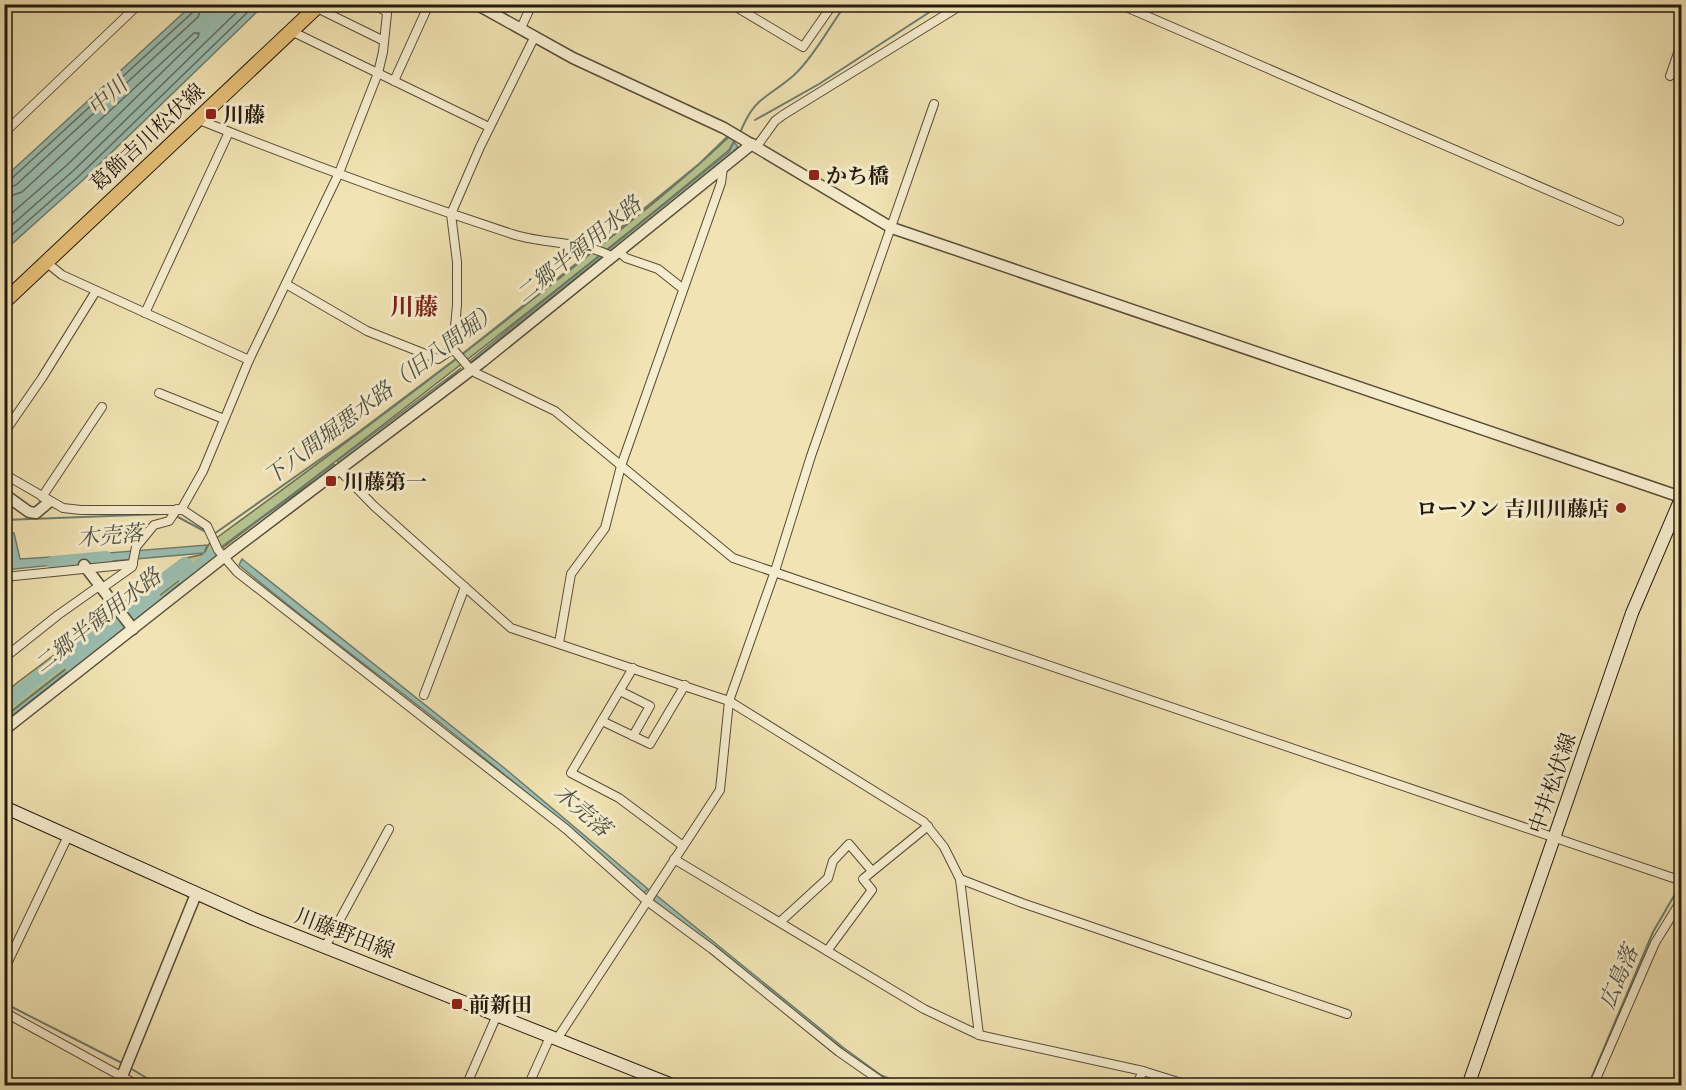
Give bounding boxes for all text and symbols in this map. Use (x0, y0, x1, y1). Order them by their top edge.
water label: 中川 (80, 68, 135, 123)
street label: 葛飾吉川松伏線 (83, 76, 211, 198)
place label: 川藤 (223, 99, 265, 130)
marker: 川藤 (204, 107, 218, 121)
place label: かち橋 (826, 160, 889, 191)
marker: かち橋 (807, 168, 821, 182)
water label: 二郷半領用水路 (508, 187, 649, 310)
district label: 川藤 (390, 289, 438, 324)
water label: 下八間堀悪水路（旧八間堀） (257, 294, 505, 492)
place label: 川藤第一 (343, 466, 427, 497)
marker: 川藤第一 (324, 474, 338, 488)
place label: ローソン 吉川川藤店 (1416, 493, 1609, 524)
marker: ローソン 吉川川藤店 (1614, 501, 1628, 515)
water label: 木売落 (76, 516, 147, 554)
water label: 二郷半領用水路 (26, 559, 169, 680)
street label: 中井松伏線 (1520, 728, 1584, 838)
water label: 木売落 (548, 776, 621, 846)
street label: 川藤野田線 (290, 900, 400, 966)
water label: 広島落 (1590, 938, 1647, 1014)
place label: 前新田 (469, 989, 532, 1020)
marker: 前新田 (450, 997, 464, 1011)

